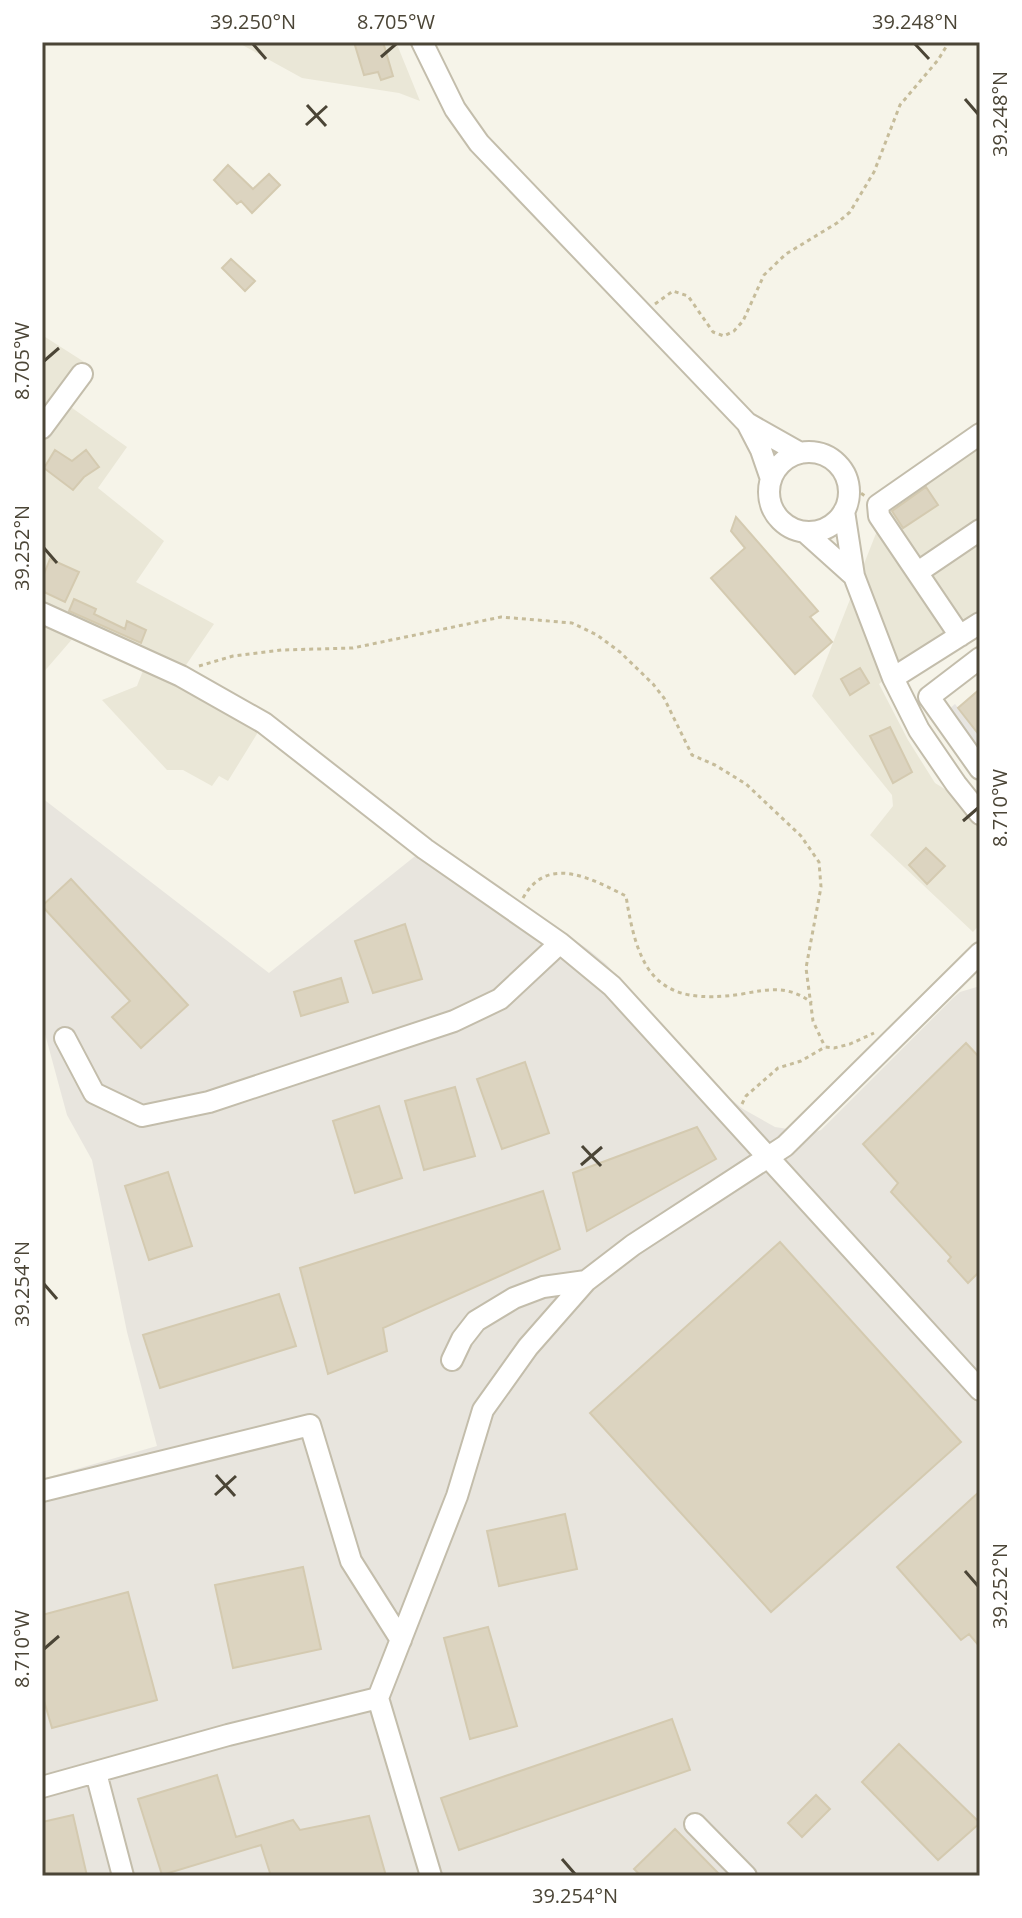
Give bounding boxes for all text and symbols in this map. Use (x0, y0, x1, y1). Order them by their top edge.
text: 39.250°N (210, 8, 296, 35)
text: 8.705°W (357, 8, 436, 35)
text: 39.248°N (872, 8, 958, 35)
text: 39.248°N (986, 71, 1013, 157)
text: 8.705°W (8, 321, 35, 400)
text: 39.252°N (8, 505, 35, 591)
text: 8.710°W (986, 768, 1013, 847)
text: 39.254°N (8, 1241, 35, 1327)
text: 39.252°N (986, 1543, 1013, 1629)
text: 8.710°W (8, 1609, 35, 1688)
text: 39.254°N (532, 1882, 618, 1909)

